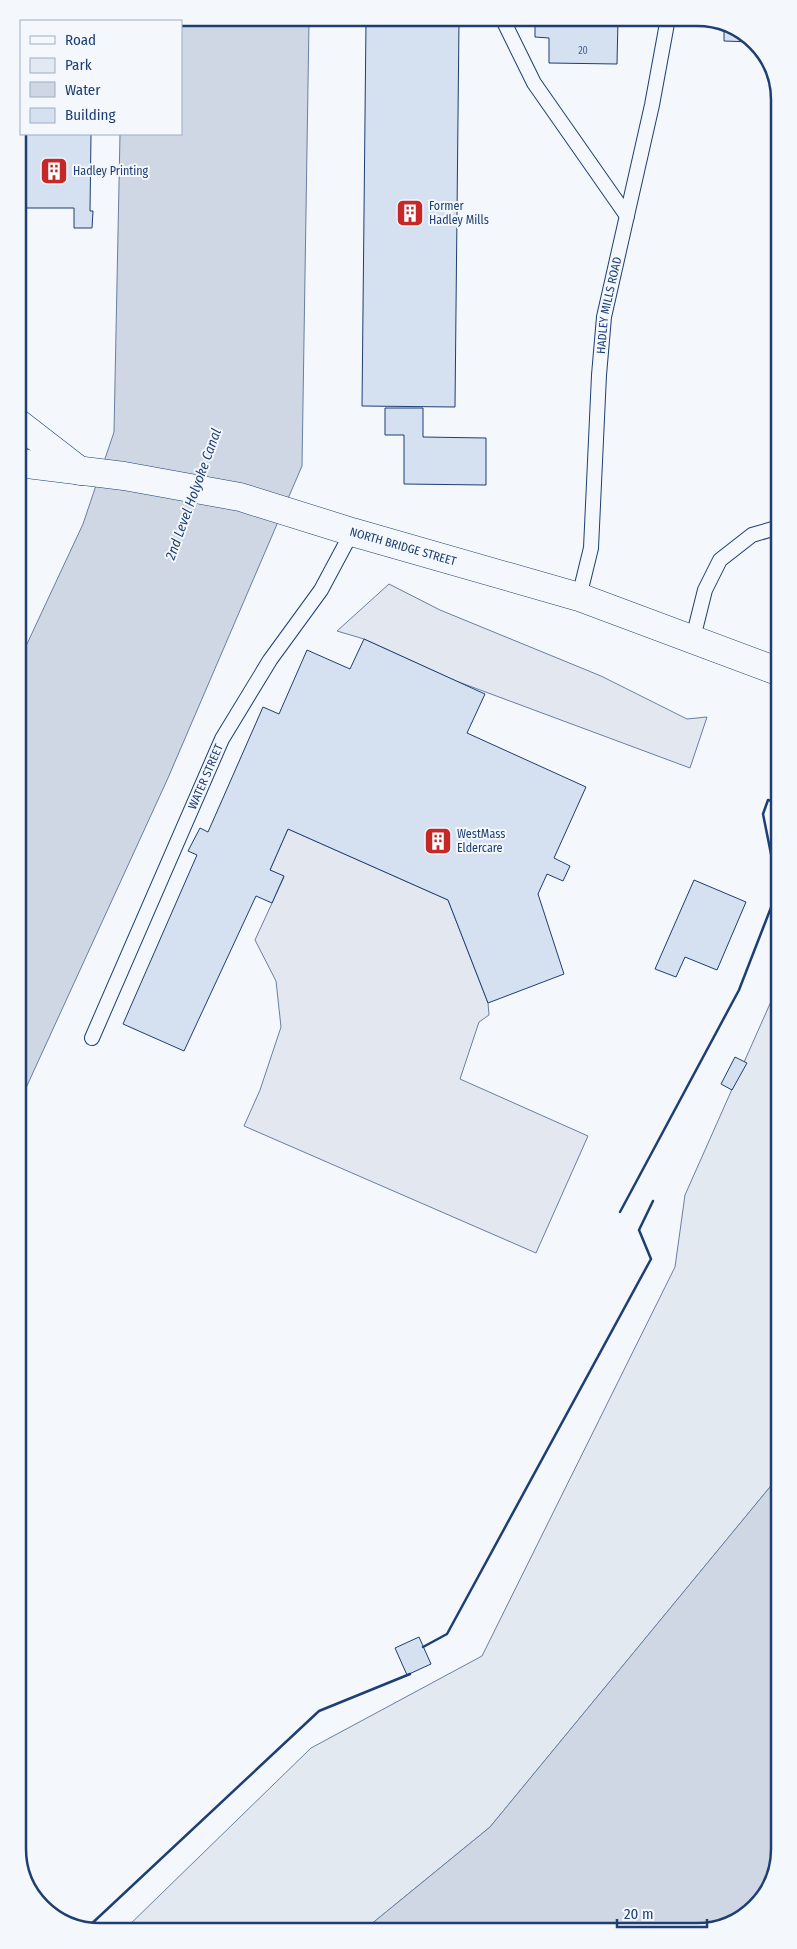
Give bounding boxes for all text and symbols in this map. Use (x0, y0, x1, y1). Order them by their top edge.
legend (20, 20, 182, 135)
text: Road (65, 31, 96, 49)
house number: 20 (578, 45, 588, 57)
text: Park (65, 56, 92, 74)
text: Water (65, 81, 101, 99)
text: Building (65, 106, 116, 124)
building icon: Hadley Printing (39, 156, 69, 186)
place label: Hadley Printing (73, 164, 149, 178)
building icon: Former Hadley Mills (395, 198, 425, 228)
place label: Former Hadley Mills (429, 199, 489, 227)
street label: HADLEY MILLS ROAD (594, 256, 624, 355)
water label: 2nd Level Holyoke Canal (161, 426, 225, 563)
street label: NORTH BRIDGE STREET (348, 525, 458, 569)
street label: WATER STREET (185, 741, 226, 812)
building icon: WestMass Eldercare (423, 826, 453, 856)
place label: WestMass Eldercare (457, 827, 505, 855)
scale bar (617, 1896, 707, 1928)
text: 20 m (624, 1905, 654, 1923)

